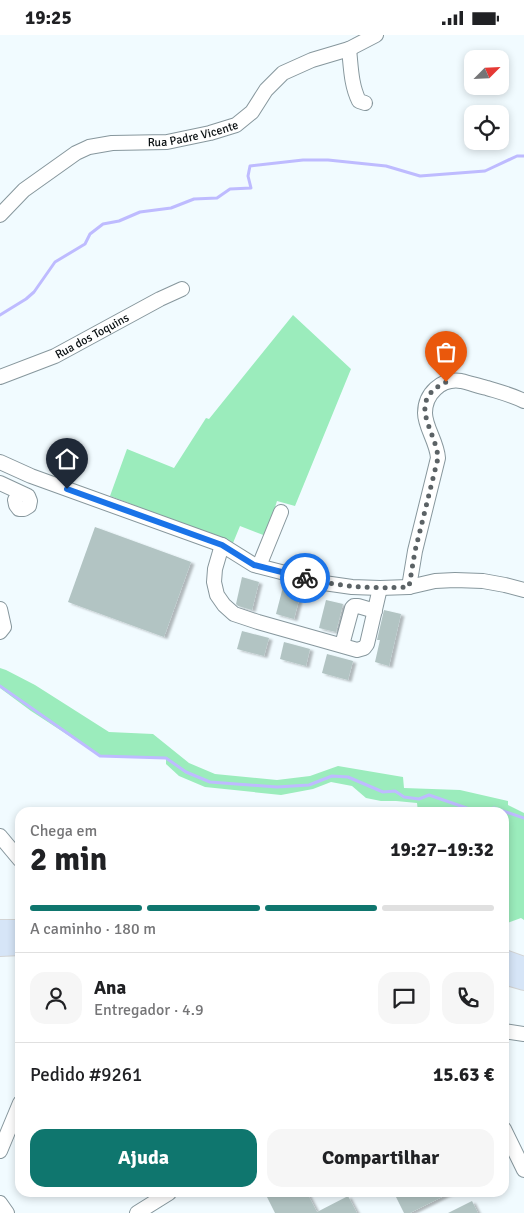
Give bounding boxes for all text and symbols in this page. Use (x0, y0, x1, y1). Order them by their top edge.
text: 19:25 (25, 6, 72, 30)
north arrow (464, 50, 509, 95)
map controls (464, 50, 509, 150)
button: locate (464, 105, 509, 150)
street label: Rua Padre Vicente (147, 117, 240, 150)
street label: Rua dos Toquins (52, 310, 132, 362)
pin (425, 331, 467, 382)
icon: bag (432, 338, 460, 366)
pin (46, 438, 88, 489)
icon: home (53, 445, 81, 473)
courier (280, 553, 330, 603)
icon: bike (291, 564, 319, 592)
text: Chega em (30, 821, 97, 841)
text: 19:27–19:32 (390, 838, 494, 862)
text: 2 min (30, 840, 107, 879)
text: A caminho · 180 m (30, 919, 156, 939)
button: person (30, 972, 82, 1024)
button: chat (378, 972, 430, 1024)
button: phone (442, 972, 494, 1024)
text: Ana (94, 976, 126, 1000)
text: Entregador · 4.9 (94, 1000, 204, 1020)
text: Pedido #9261 (30, 1063, 142, 1087)
text: 15.63 € (433, 1063, 494, 1087)
button: Ajuda (30, 1129, 257, 1187)
button: Compartilhar (267, 1129, 494, 1187)

